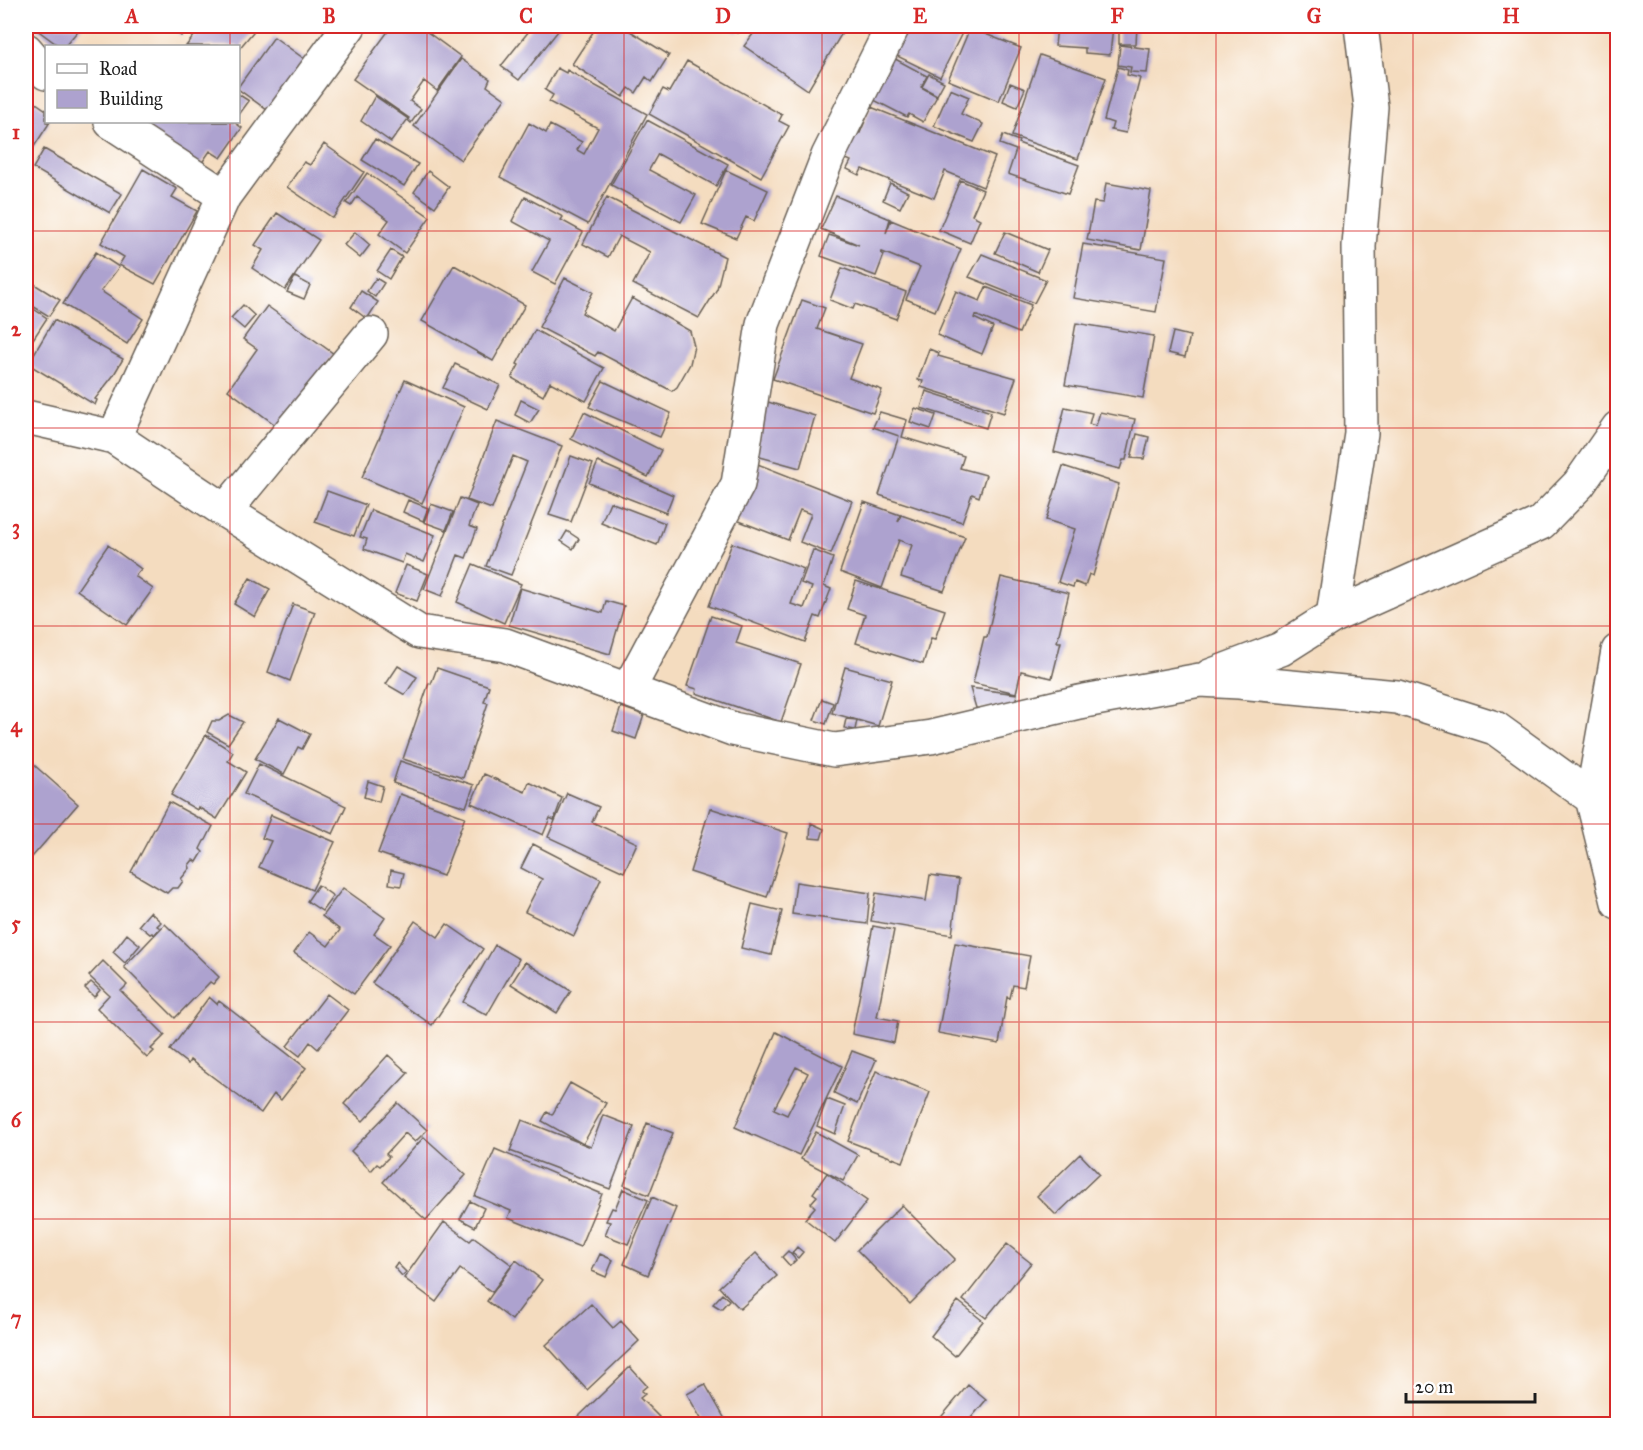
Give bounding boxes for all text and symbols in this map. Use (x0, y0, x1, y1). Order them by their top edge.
text: A (123, 4, 139, 28)
text: B (322, 4, 336, 28)
text: C (519, 4, 533, 28)
text: D (715, 4, 731, 28)
text: E (913, 4, 928, 28)
text: F (1110, 4, 1124, 28)
text: G (1307, 4, 1322, 28)
text: H (1502, 4, 1520, 28)
legend (45, 45, 240, 123)
text: Road (99, 58, 137, 80)
text: Building (99, 88, 163, 111)
text: 1 (12, 120, 20, 144)
text: 2 (11, 317, 22, 341)
text: 3 (12, 515, 20, 540)
text: 4 (10, 713, 22, 738)
text: 5 (11, 911, 21, 935)
text: 6 (11, 1108, 23, 1132)
text: 7 (11, 1306, 22, 1330)
scale bar (1406, 1366, 1535, 1404)
text: 20 m (1415, 1376, 1453, 1398)

